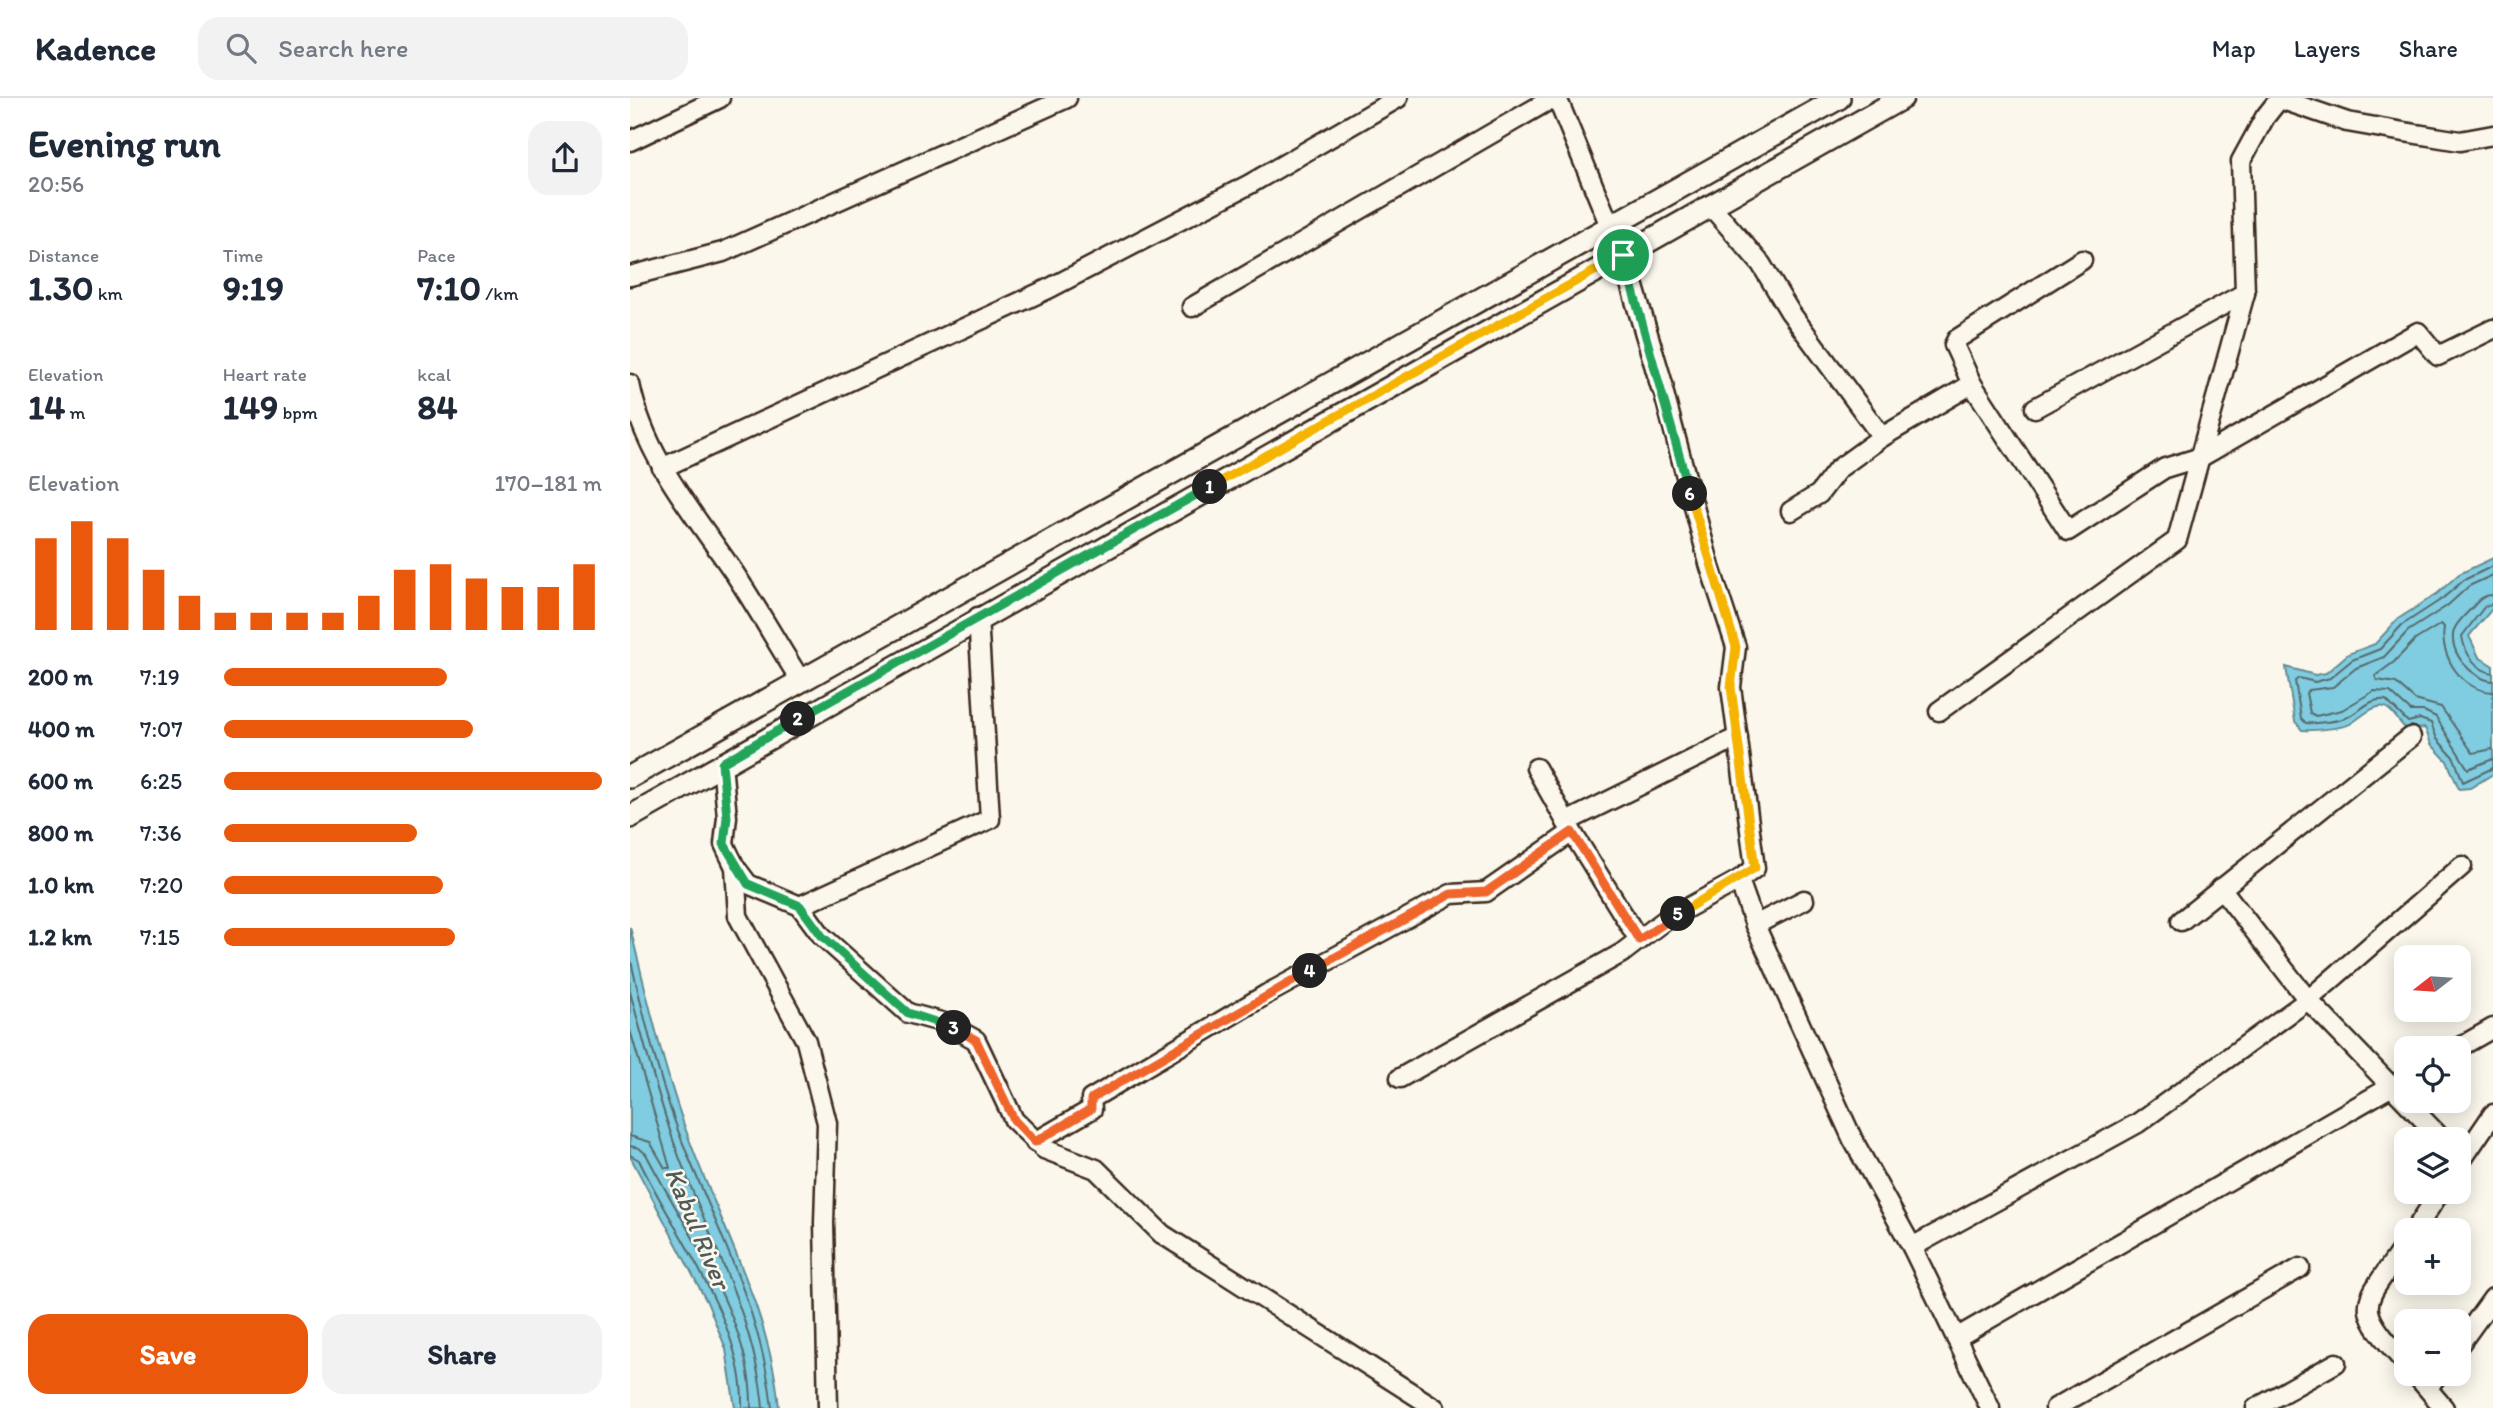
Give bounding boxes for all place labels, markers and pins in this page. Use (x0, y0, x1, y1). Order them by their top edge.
pin (1593, 225, 1653, 285)
pin: 1 (1192, 470, 1228, 504)
pin: 6 (1672, 476, 1708, 512)
pin: 2 (780, 702, 816, 736)
pin: 5 (1660, 896, 1696, 932)
pin: 4 (1292, 954, 1328, 988)
pin: 3 (936, 1010, 972, 1046)

